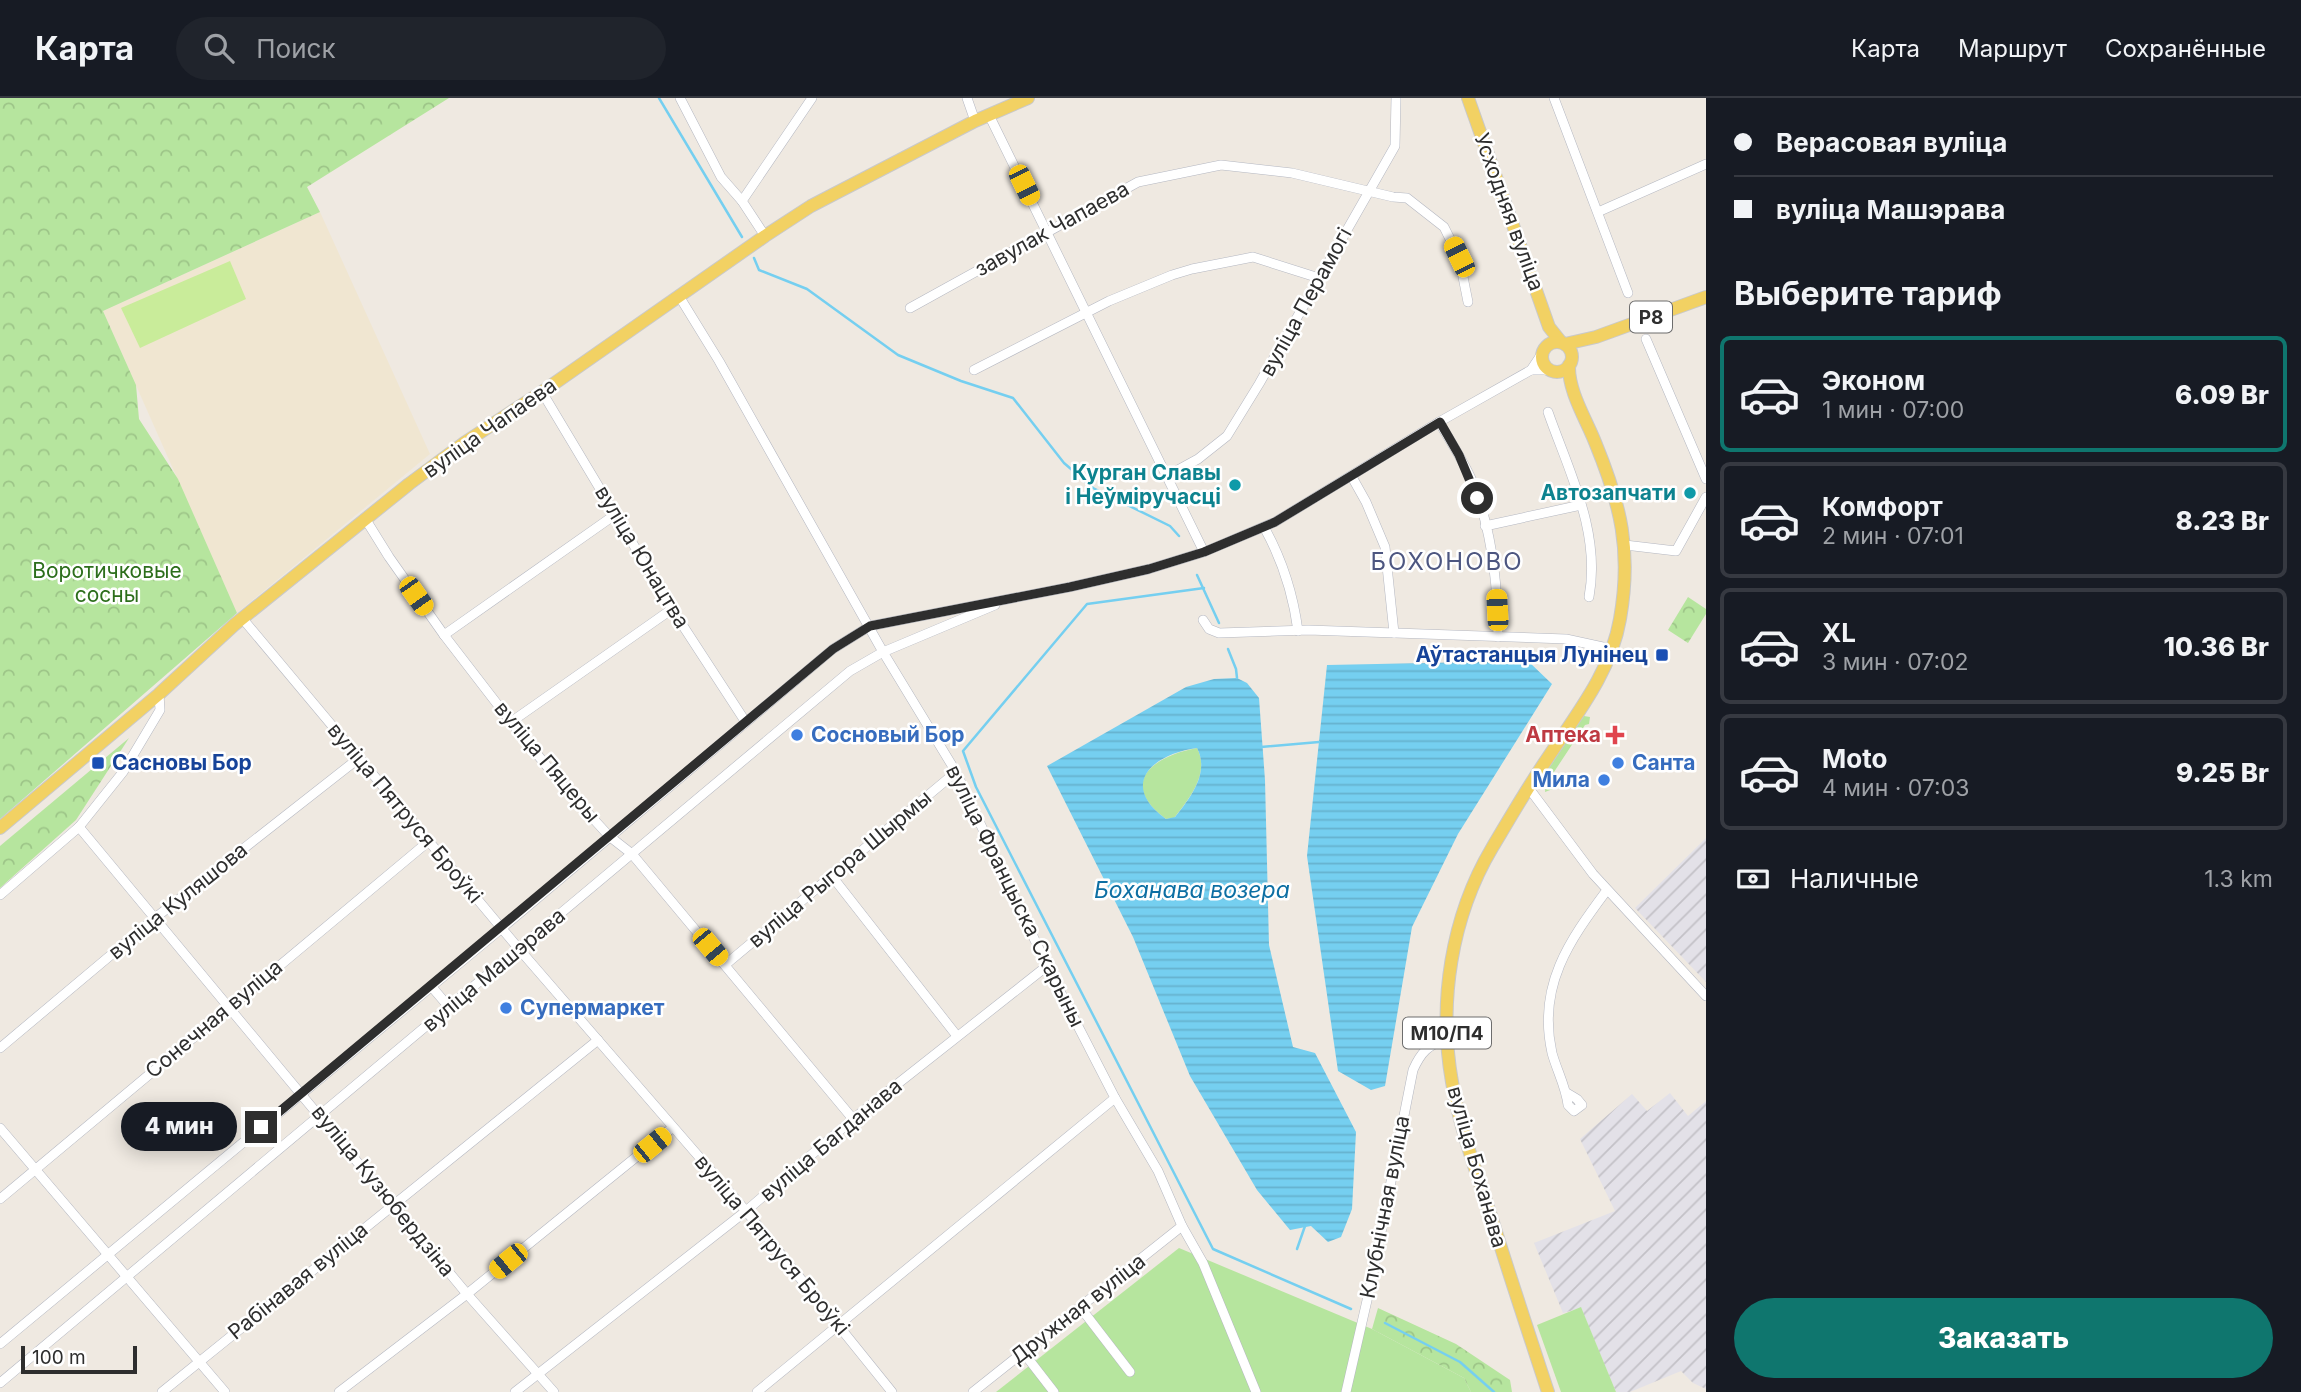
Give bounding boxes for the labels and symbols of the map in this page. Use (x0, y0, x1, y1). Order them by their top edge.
street label: Усходняя вуліца (1469, 130, 1550, 294)
car (1006, 162, 1043, 208)
street label: завулак Чапаева (970, 176, 1133, 281)
street label: вуліца Перамогі (1254, 223, 1357, 380)
car (1441, 234, 1478, 280)
road number: Р8 (1630, 302, 1672, 332)
street label: вуліца Чапаева (418, 372, 561, 483)
place label: Курган Славы і Неўміручасці (1065, 460, 1221, 509)
marker: Курган Славы і Неўміручасці (1227, 477, 1243, 493)
place label: Автозапчати (1540, 480, 1676, 505)
street label: вуліца Юнацтва (590, 481, 695, 633)
route start (1461, 482, 1493, 514)
marker: Автозапчати (1682, 485, 1698, 501)
district label: БОХОНОВО (1370, 547, 1524, 576)
park label: Воротичковые сосны (32, 558, 182, 607)
car (396, 573, 437, 619)
car (1486, 588, 1509, 632)
place label: Аўтастанцыя Лунінец (1416, 642, 1648, 667)
marker: Аўтастанцыя Лунінец (1654, 647, 1670, 663)
street label: вуліца Пяцеры (489, 696, 605, 827)
street label: вуліца Пятруся Броўкі (323, 717, 488, 908)
place label: Сосновый Бор (811, 722, 965, 747)
place label: Аптека (1525, 722, 1601, 747)
marker: Сосновый Бор (789, 727, 805, 743)
marker: Аптека (1607, 727, 1623, 743)
place label: Сасновы Бор (112, 750, 252, 775)
place label: Санта (1632, 750, 1695, 775)
marker: Сасновы Бор (90, 755, 106, 771)
marker: Санта (1610, 755, 1626, 771)
street label: вуліца Францыска Скарыны (941, 761, 1090, 1031)
place label: Мила (1532, 767, 1590, 792)
marker: Мила (1596, 772, 1612, 788)
street label: вуліца Рыгора Шырмы (743, 785, 936, 953)
street label: вуліца Куляшова (103, 837, 252, 964)
water label: Боханава возера (1094, 876, 1290, 904)
street label: вуліца Машэрава (417, 903, 570, 1037)
car (689, 924, 732, 970)
street label: Сонечная вуліца (140, 954, 287, 1083)
place label: Супермаркет (520, 995, 665, 1020)
marker: Супермаркет (498, 1000, 514, 1016)
road number: М10/П4 (1403, 1018, 1491, 1049)
street label: вуліца Багданава (755, 1073, 907, 1206)
street label: вуліца Боханава (1442, 1083, 1513, 1251)
street label: вуліца Кузюбердзіна (307, 1100, 460, 1281)
callout: 4 мин (121, 1102, 236, 1152)
route end (245, 1111, 277, 1143)
street label: Клубнічная вуліца (1355, 1113, 1414, 1300)
car (630, 1124, 675, 1166)
street label: вуліца Пятруся Броўкі (690, 1149, 855, 1340)
street label: Рабінавая вуліца (223, 1217, 373, 1345)
car (486, 1240, 531, 1282)
street label: Дружная вуліца (1005, 1248, 1150, 1369)
scale bar (21, 1343, 136, 1375)

